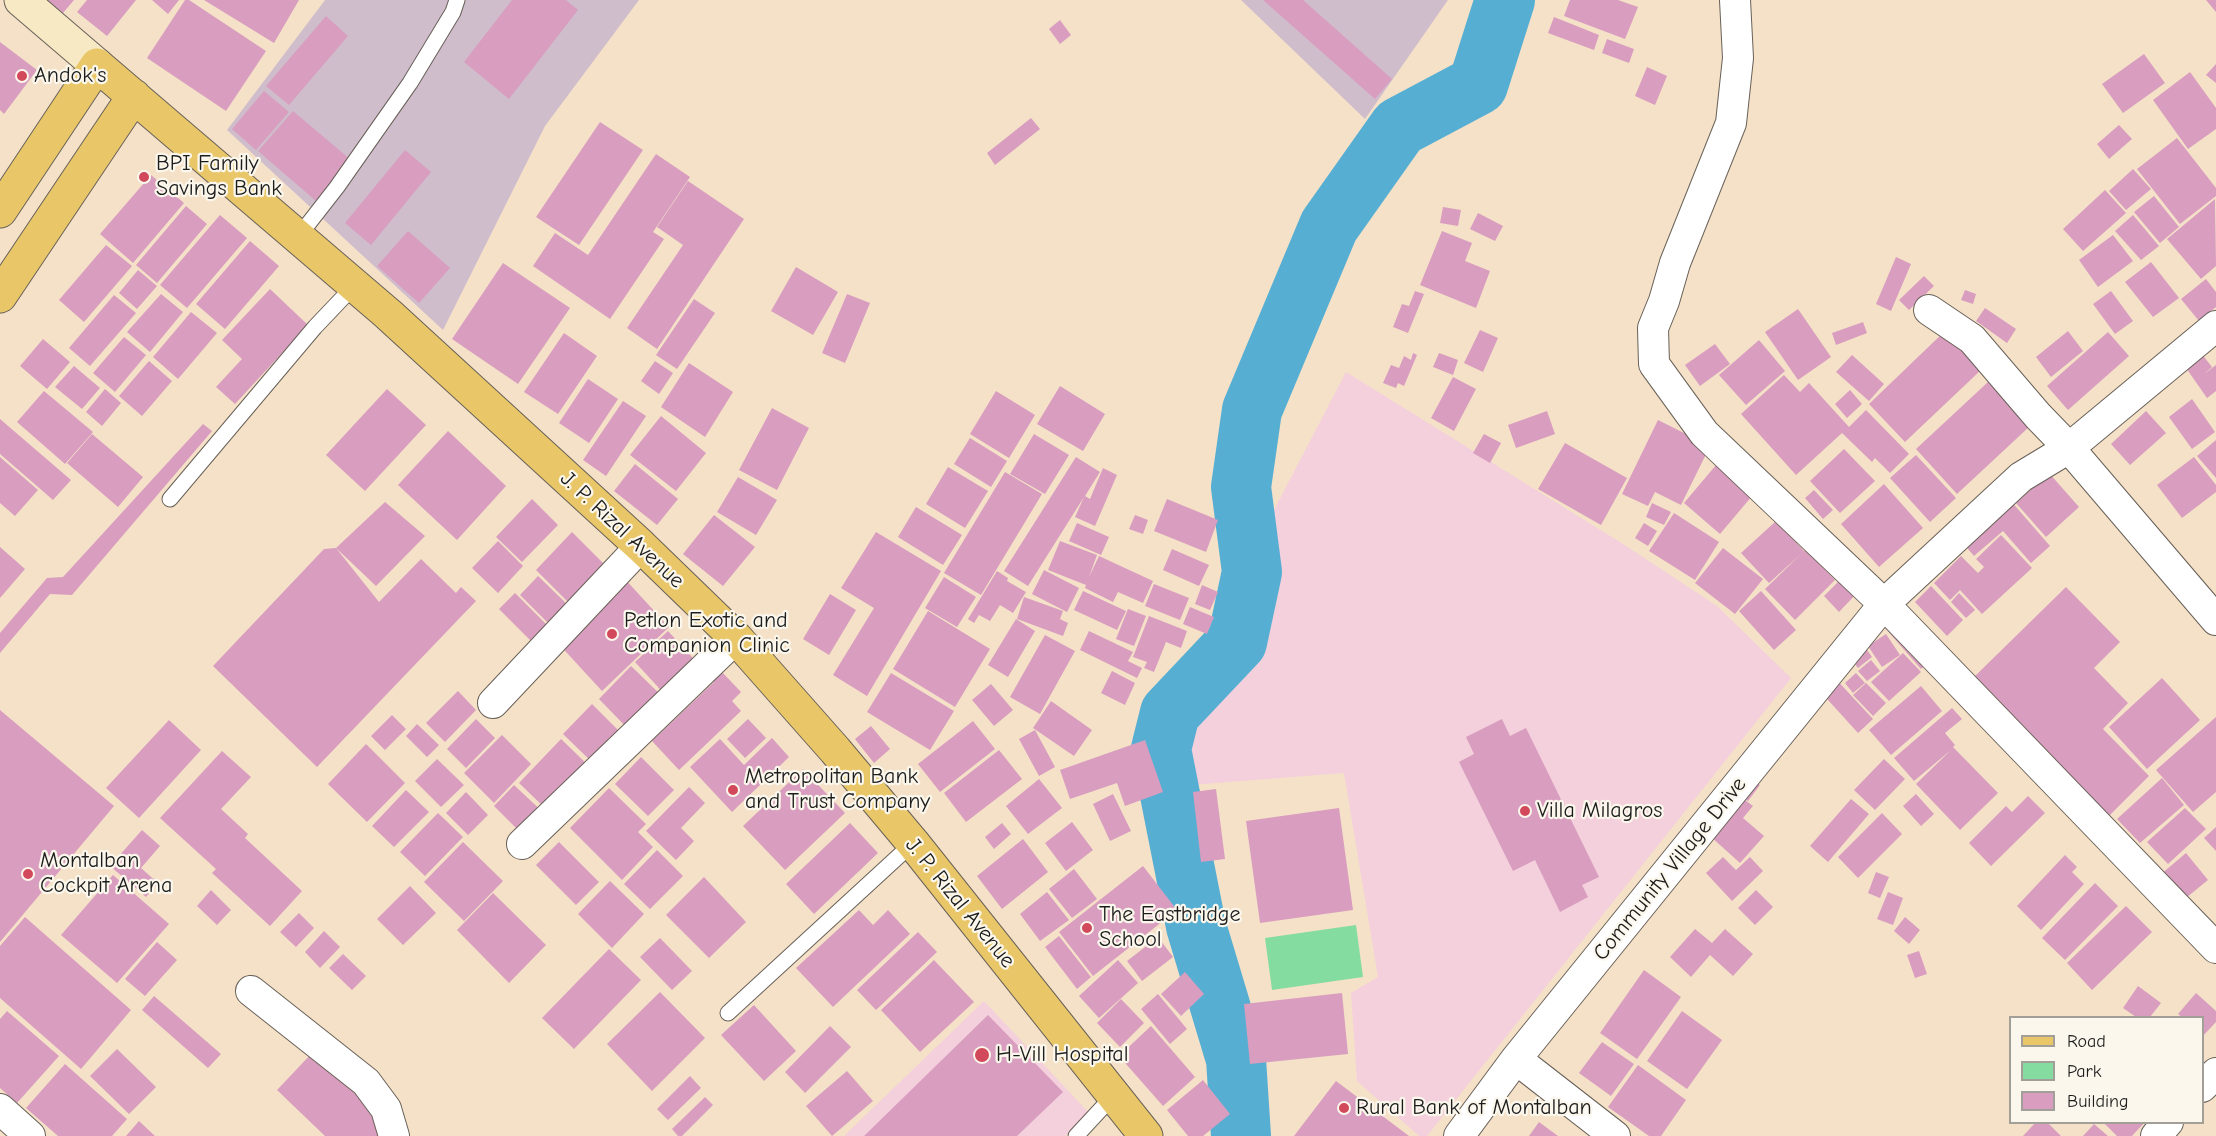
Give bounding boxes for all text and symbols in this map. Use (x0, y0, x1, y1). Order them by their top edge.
place label: Andok's (34, 63, 106, 89)
marker: Andok's (15, 69, 29, 83)
place label: BPI Family Savings Bank (156, 151, 282, 202)
marker: BPI Family Savings Bank (137, 170, 151, 184)
street label: J. P. Rizal Avenue (554, 466, 690, 594)
place label: Petlon Exotic and Companion Clinic (624, 608, 790, 660)
marker: Petlon Exotic and Companion Clinic (605, 627, 619, 641)
place label: Metropolitan Bank and Trust Company (745, 764, 930, 816)
street label: Community Village Drive (1588, 772, 1752, 966)
marker: Metropolitan Bank and Trust Company (726, 783, 740, 797)
place label: Villa Milagros (1537, 798, 1662, 824)
marker: Villa Milagros (1518, 804, 1532, 818)
street label: J. P. Rizal Avenue (899, 833, 1021, 973)
place label: Montalban Cockpit Arena (40, 848, 172, 900)
marker: Montalban Cockpit Arena (21, 867, 35, 881)
place label: The Eastbridge School (1099, 902, 1241, 954)
marker: The Eastbridge School (1080, 921, 1094, 935)
legend (2009, 1016, 2204, 1124)
text: Road (2067, 1031, 2106, 1052)
place label: H-Vill Hospital (996, 1042, 1129, 1068)
marker: H-Vill Hospital (973, 1046, 991, 1064)
text: Park (2067, 1061, 2101, 1082)
text: Building (2067, 1091, 2129, 1112)
place label: Rural Bank of Montalban (1356, 1095, 1592, 1121)
marker: Rural Bank of Montalban (1337, 1101, 1351, 1115)

